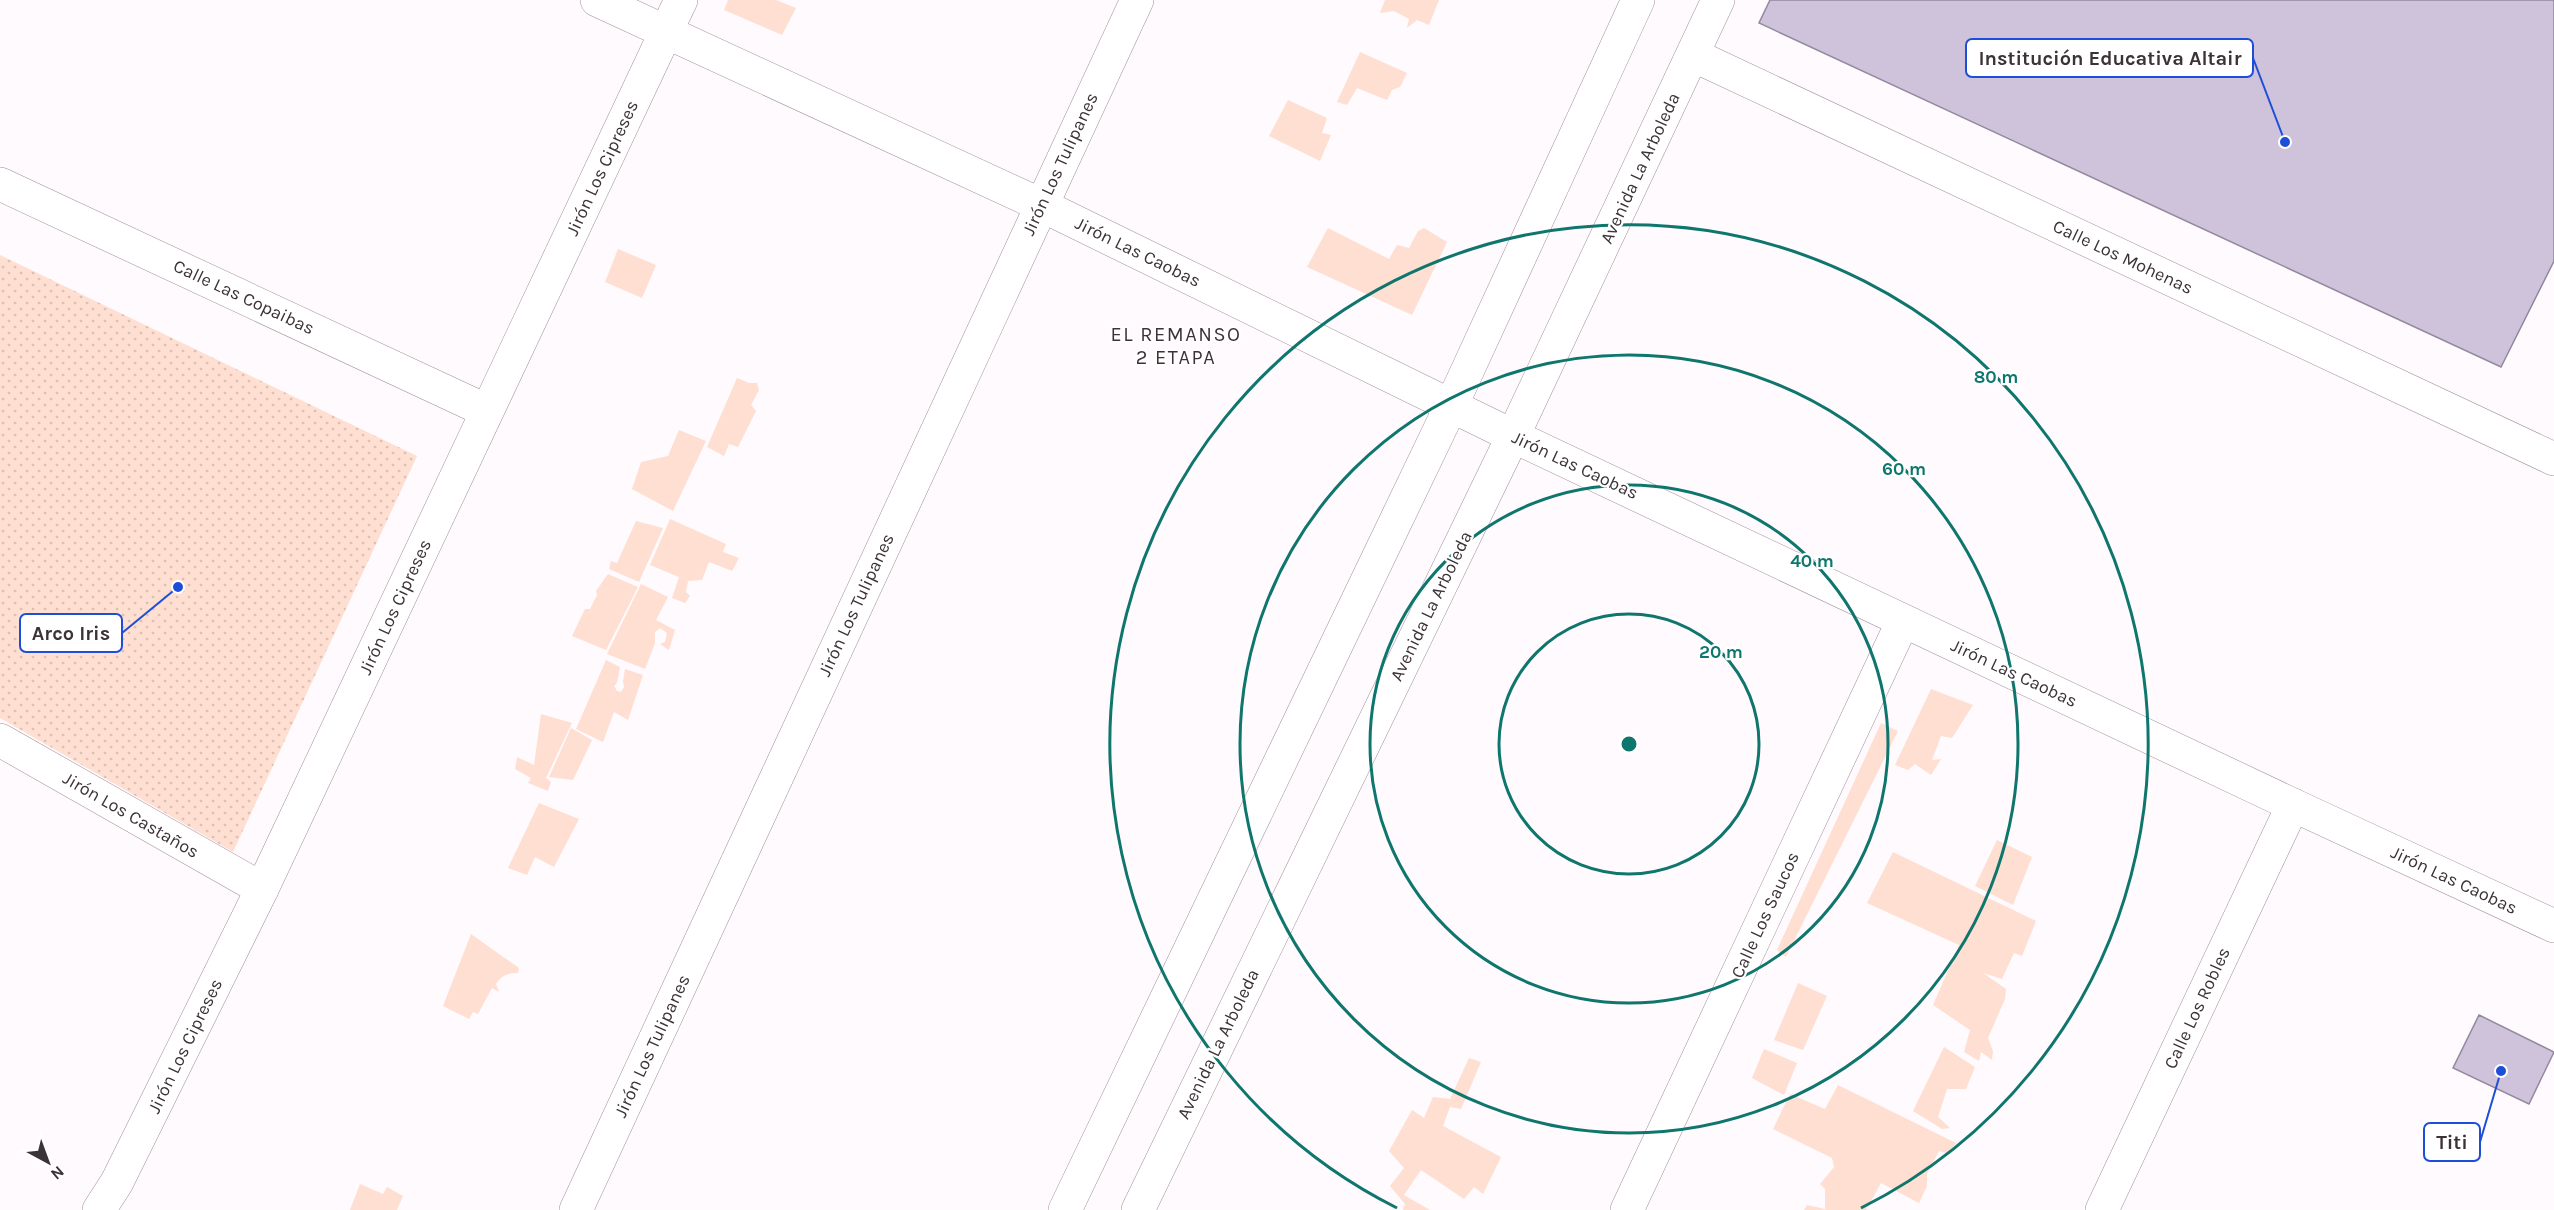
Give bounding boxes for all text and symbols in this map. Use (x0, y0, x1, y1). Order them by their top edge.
callout: Institución Educativa Altair (1966, 39, 2253, 77)
text: Institución Educativa Altair (1979, 47, 2242, 70)
street label: Jirón Los Tulipanes (1017, 89, 1103, 239)
street label: Avenida La Arboleda (1595, 89, 1685, 247)
street label: Jirón Los Cipreses (561, 97, 643, 239)
street label: Jirón Las Caobas (1072, 212, 1204, 292)
street label: Calle Los Mohenas (2049, 215, 2197, 299)
street label: Calle Las Copaibas (170, 255, 318, 339)
district label: EL REMANSO 2 ETAPA (1111, 323, 1241, 369)
text: 80 m (1974, 366, 2018, 388)
street label: Jirón Las Caobas (1508, 426, 1642, 504)
text: 60 m (1882, 458, 1926, 480)
street label: Avenida La Arboleda (1385, 527, 1477, 685)
street label: Jirón Los Tulipanes (813, 530, 899, 680)
street label: Jirón Los Cipreses (354, 536, 436, 678)
text: 40 m (1790, 550, 1834, 572)
callout: Arco Iris (20, 614, 122, 652)
text: Arco Iris (32, 622, 110, 645)
street label: Jirón Las Caobas (1947, 634, 2081, 712)
text: 20 m (1699, 641, 1743, 663)
centre of rings (1619, 734, 1639, 754)
street label: Jirón Los Castaños (59, 767, 203, 863)
street label: Jirón Las Caobas (2387, 841, 2521, 919)
street label: Calle Los Saucos (1726, 848, 1804, 982)
street label: Calle Los Robles (2159, 944, 2235, 1072)
street label: Avenida La Arboleda (1172, 965, 1264, 1123)
street label: Jirón Los Tulipanes (609, 971, 695, 1121)
street label: Jirón Los Cipreses (143, 975, 227, 1117)
callout: Titi (2424, 1123, 2480, 1161)
text: Titi (2436, 1131, 2468, 1154)
north arrow (18, 1132, 78, 1192)
text: N (47, 1162, 68, 1184)

